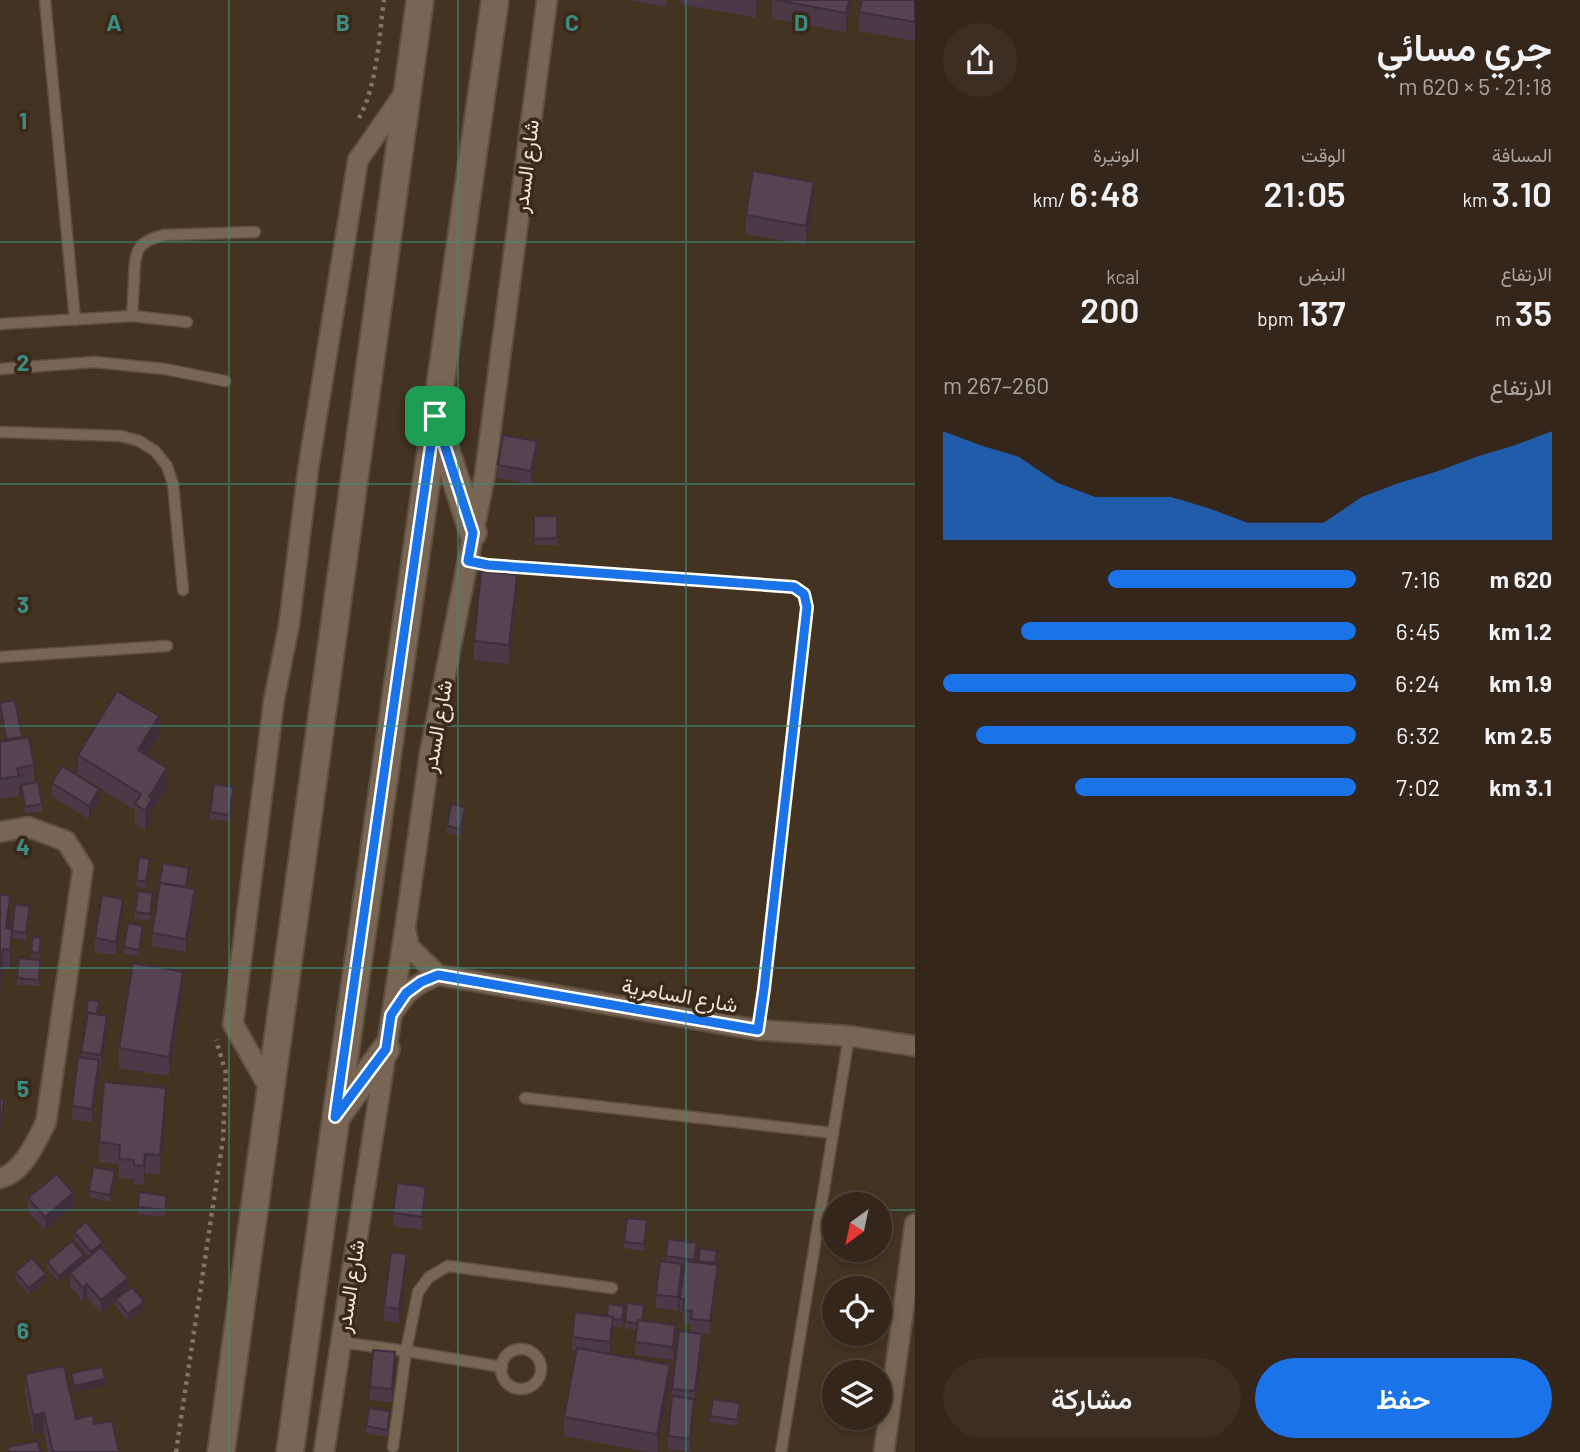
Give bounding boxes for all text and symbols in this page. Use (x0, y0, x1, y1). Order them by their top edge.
text: A (106, 8, 122, 36)
text: B (336, 8, 350, 36)
text: C (565, 8, 579, 36)
text: D (794, 8, 808, 36)
button: share (943, 23, 1017, 97)
text: جري مسائي (1376, 23, 1552, 69)
text: 21:18 · 5 × 620 m (1399, 72, 1552, 100)
text: 1 (19, 106, 27, 134)
street label: شارع السدر (507, 118, 546, 215)
text: الوتيرة (1093, 143, 1139, 166)
text: الوقت (1301, 143, 1346, 166)
text: المسافة (1492, 143, 1552, 166)
text: 6:48 (1069, 172, 1139, 214)
text: 21:05 (1263, 172, 1346, 214)
text: 3.10 (1492, 172, 1552, 214)
text: /km (1033, 188, 1069, 211)
text: km (1463, 188, 1492, 211)
text: النبض (1299, 262, 1346, 285)
text: الارتفاع (1500, 262, 1552, 285)
text: kcal (1106, 265, 1139, 288)
text: 200 (1080, 288, 1139, 330)
text: 137 (1298, 291, 1346, 333)
text: 35 (1515, 291, 1552, 333)
text: bpm (1257, 307, 1298, 330)
text: m (1495, 307, 1515, 330)
text: 2 (17, 348, 29, 376)
text: 260–267 m (943, 371, 1049, 399)
text: الارتفاع (1490, 372, 1552, 400)
pin (405, 386, 465, 446)
icon: arrive (416, 397, 454, 435)
text: 7:16 (1401, 565, 1440, 593)
text: 620 m (1490, 565, 1552, 593)
text: 3 (17, 590, 29, 618)
text: 6:45 (1396, 617, 1440, 645)
text: 1.2 km (1489, 617, 1552, 645)
text: 6:24 (1395, 669, 1440, 697)
text: 1.9 km (1489, 669, 1552, 697)
street label: شارع السدر (415, 678, 459, 776)
text: 6:32 (1396, 721, 1440, 749)
text: 2.5 km (1484, 721, 1552, 749)
text: 7:02 (1396, 773, 1440, 801)
text: 3.1 km (1489, 773, 1552, 801)
text: 4 (16, 832, 30, 860)
street label: شارع السامرية (620, 972, 740, 1019)
text: 5 (17, 1074, 29, 1102)
north arrow (822, 1192, 892, 1262)
map controls (822, 1192, 892, 1430)
street label: شارع السدر (329, 1238, 372, 1336)
button: locate (822, 1276, 892, 1346)
text: 6 (17, 1316, 29, 1344)
button: مشاركة (943, 1358, 1241, 1438)
button: حفظ (1255, 1358, 1552, 1438)
button: layers (822, 1360, 892, 1430)

